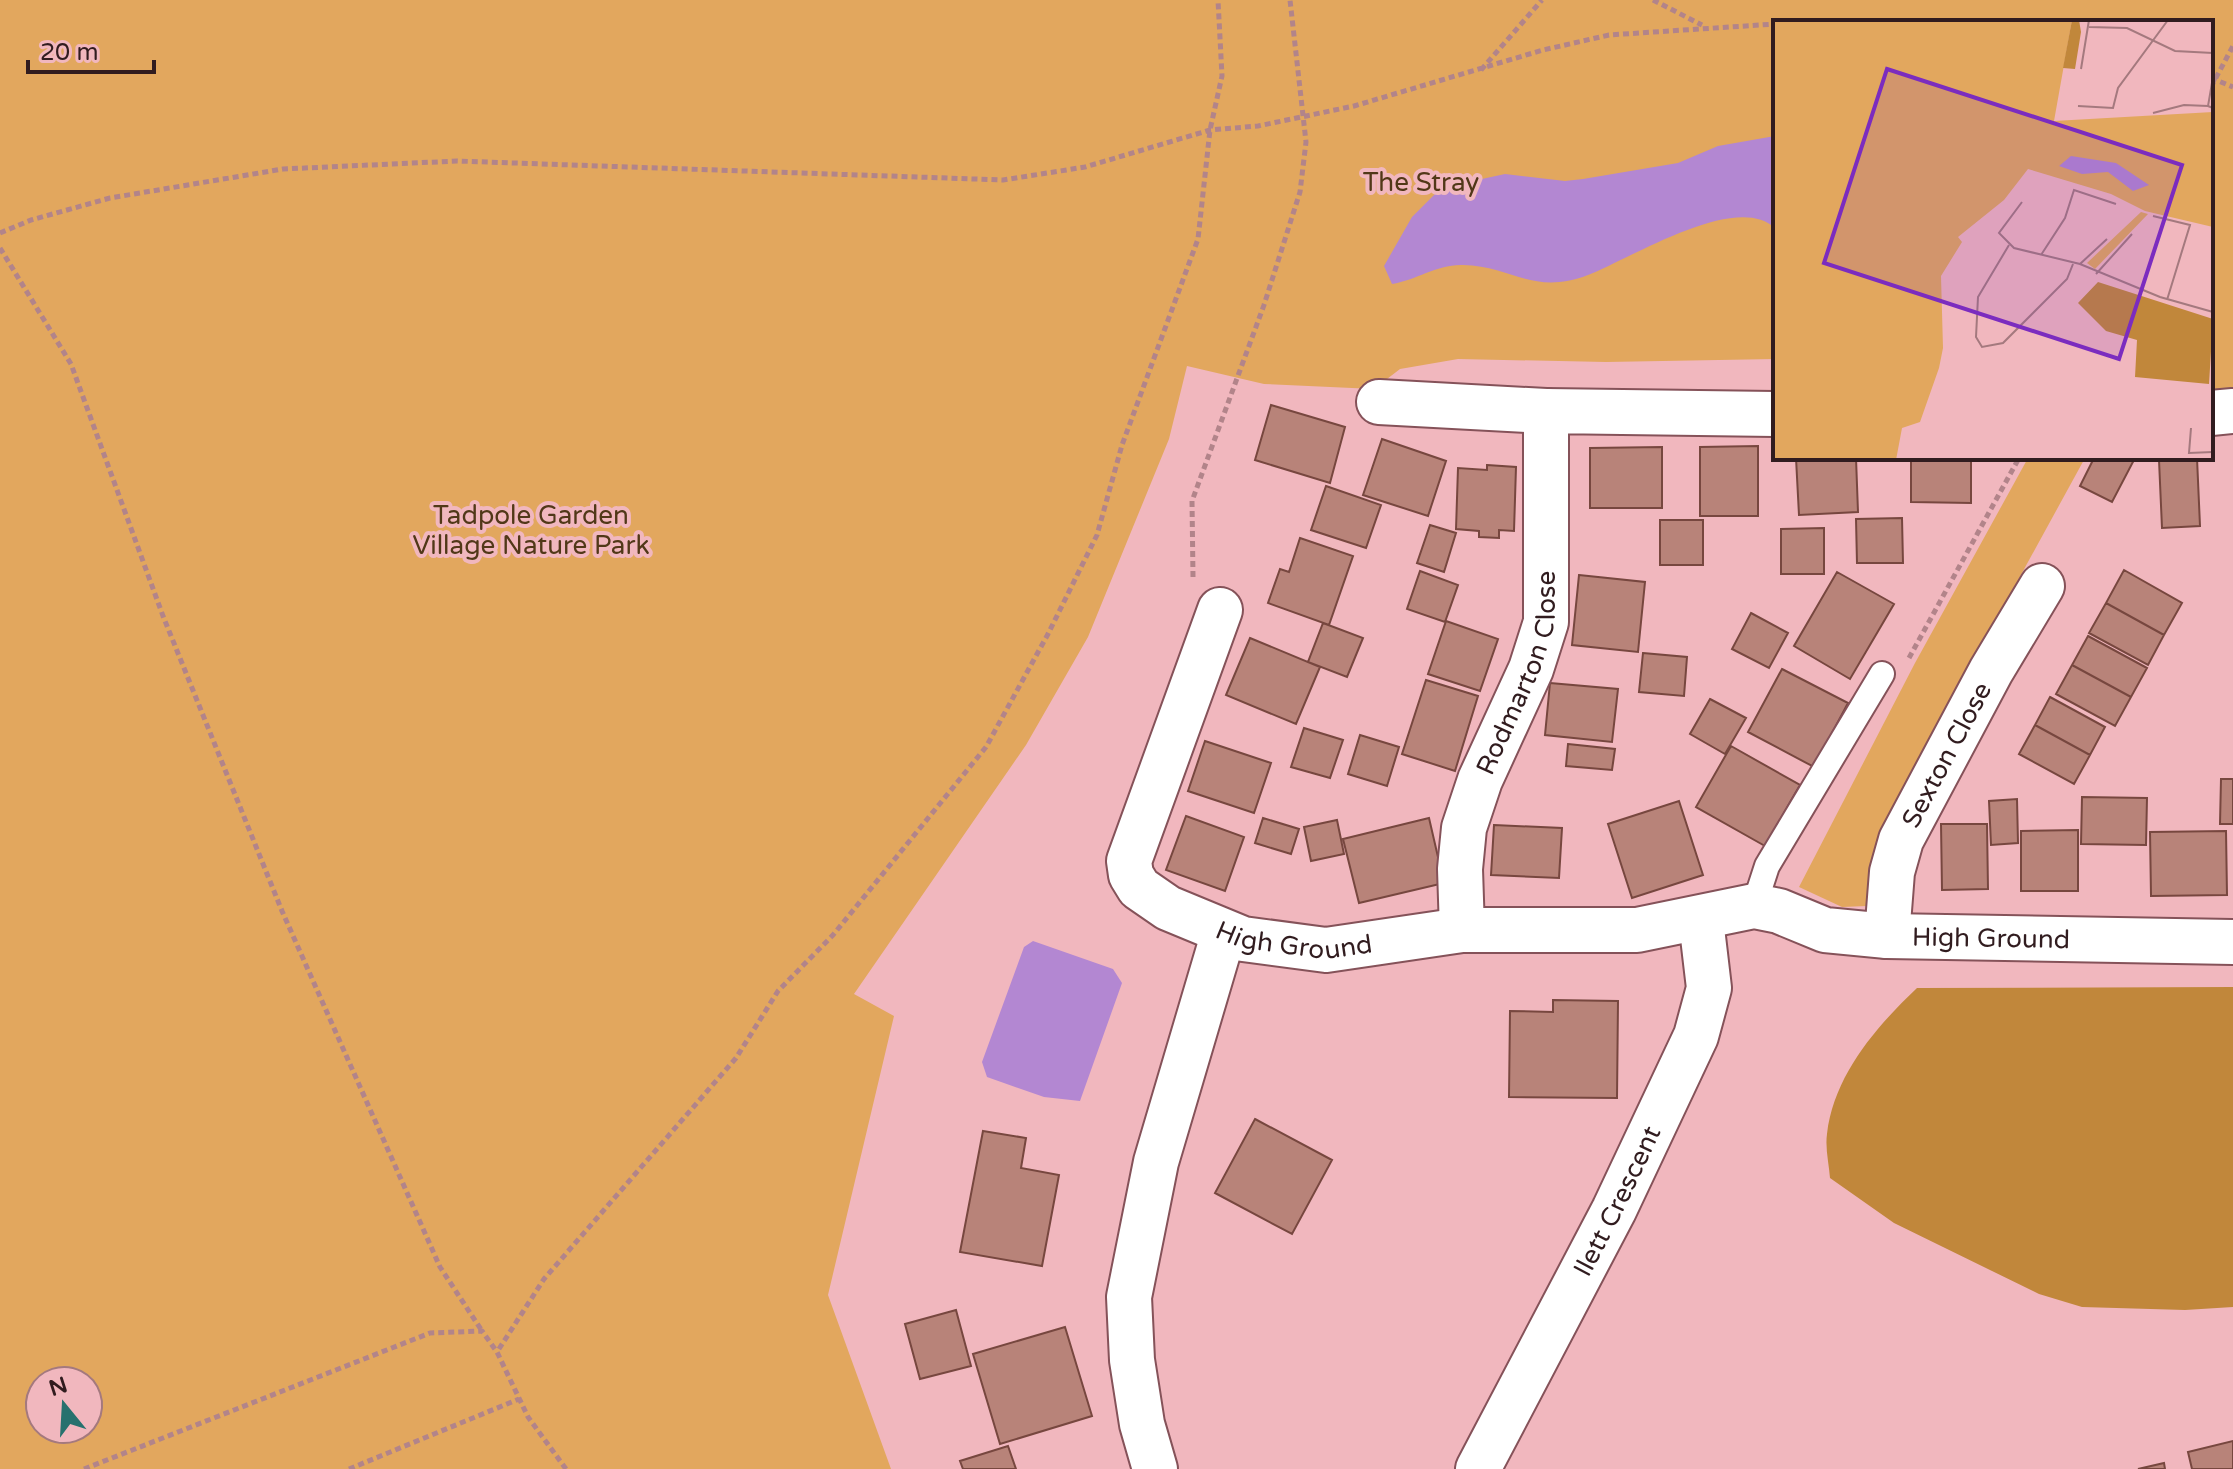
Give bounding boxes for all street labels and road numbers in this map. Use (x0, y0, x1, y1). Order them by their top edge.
street label: Rodmarton Close (1470, 571, 1562, 780)
street label: Sexton Close (1895, 677, 1998, 833)
street label: High Ground (1211, 915, 1374, 966)
street label: High Ground (1912, 921, 2070, 955)
street label: Ilett Crescent (1567, 1121, 1667, 1281)

